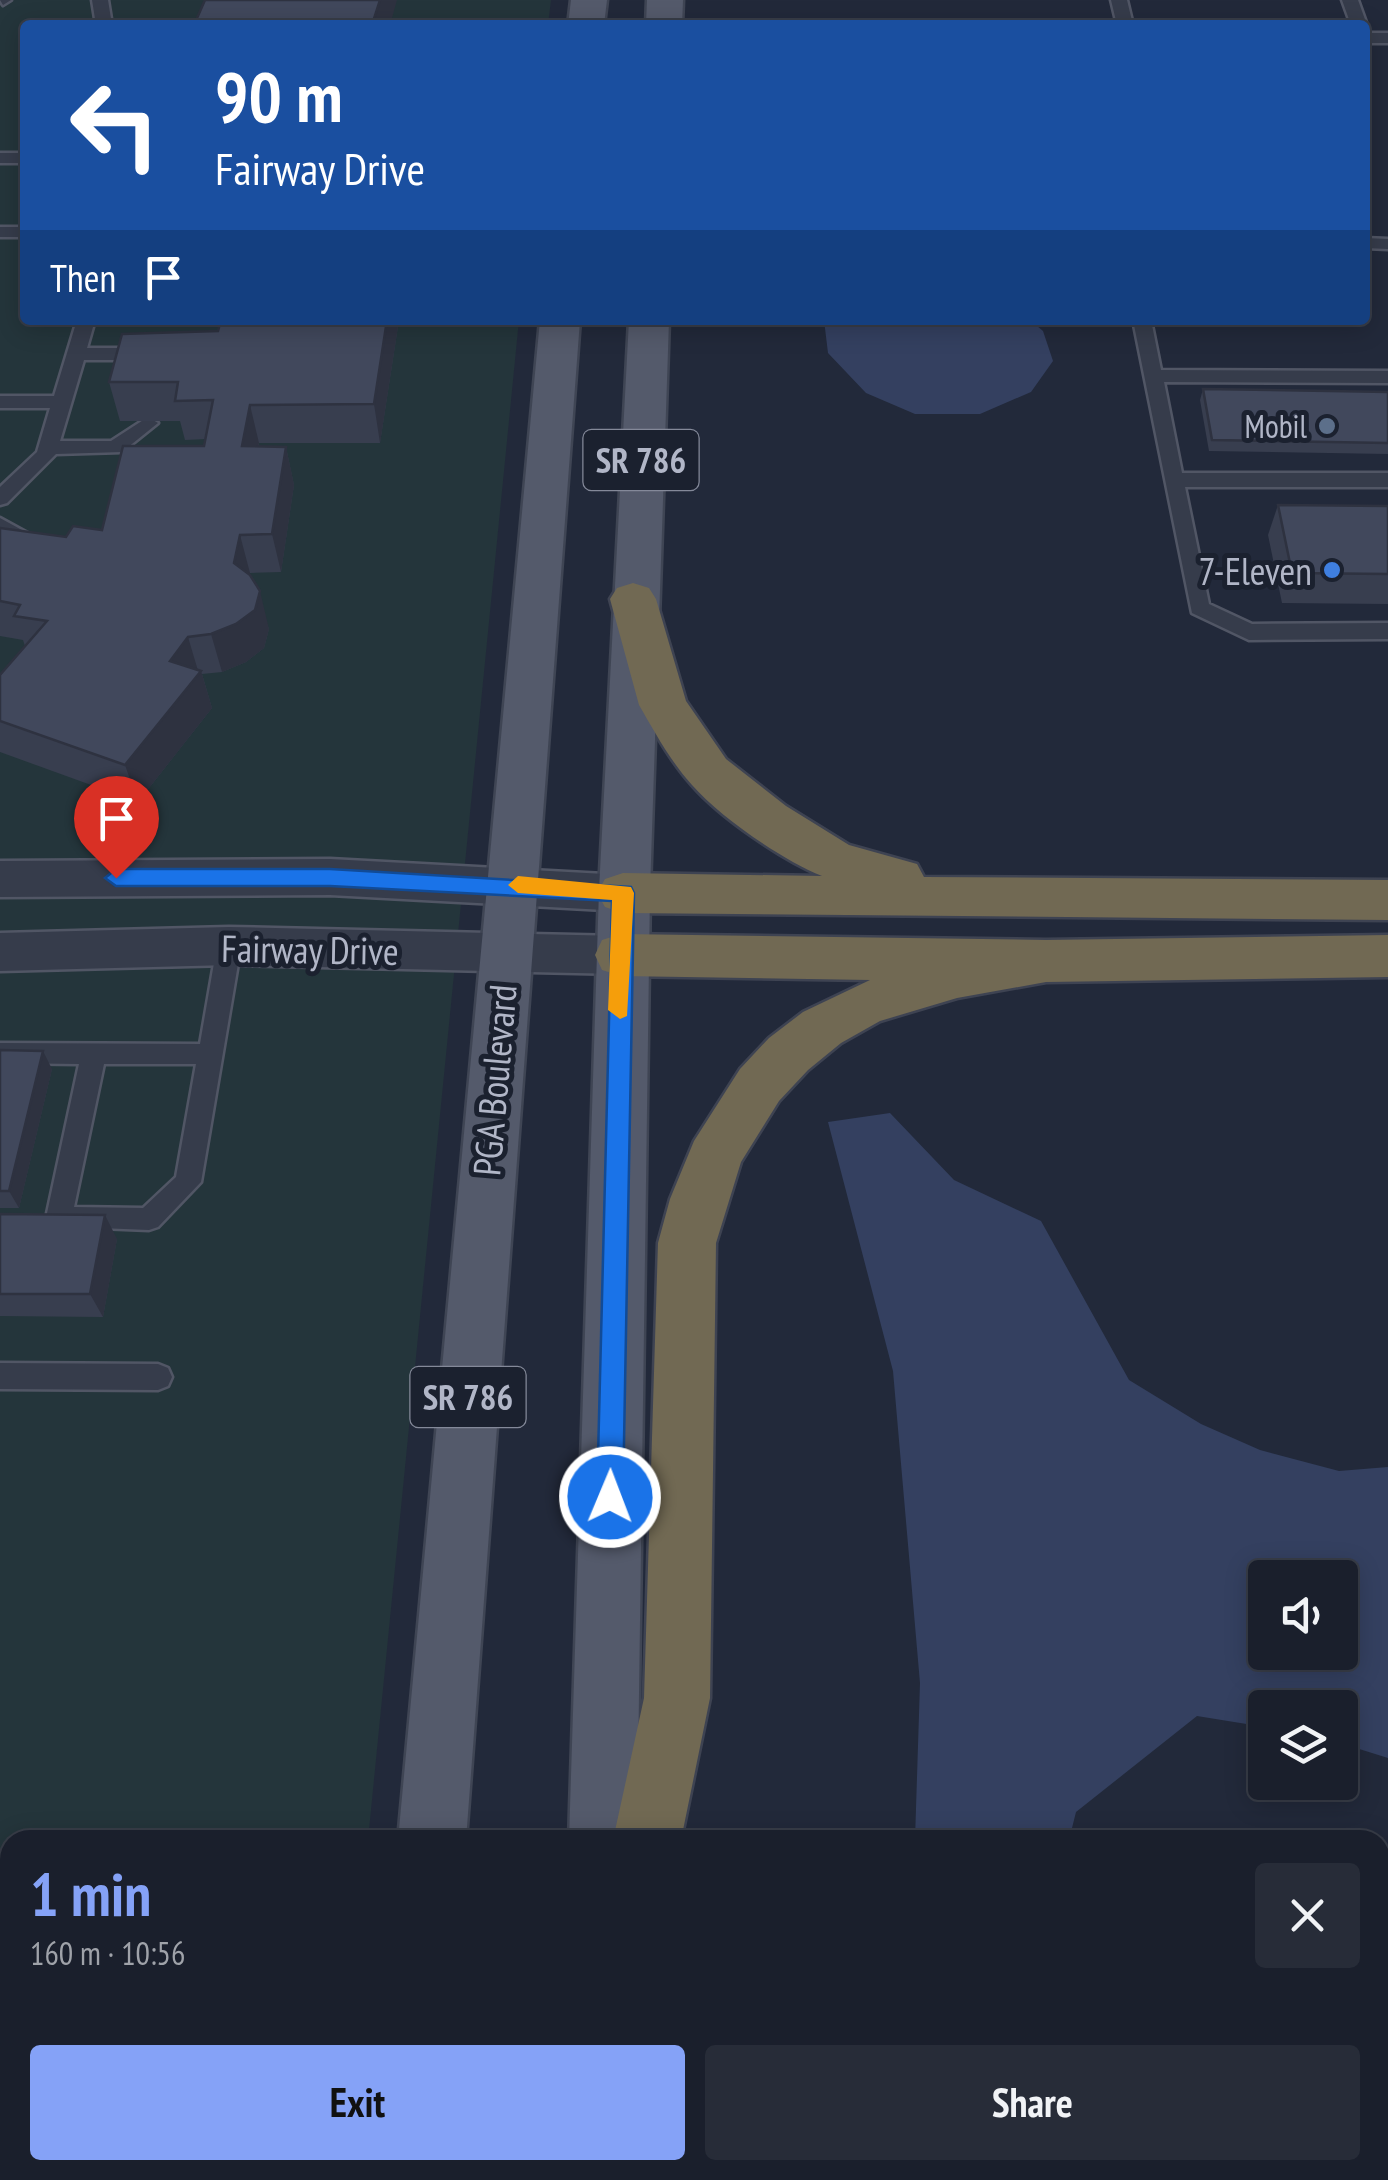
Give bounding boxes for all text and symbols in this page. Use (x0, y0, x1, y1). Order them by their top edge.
text: 90 m (215, 51, 343, 141)
icon: left (50, 60, 180, 190)
text: Fairway Drive (215, 139, 425, 197)
icon: arrive (136, 250, 191, 305)
text: Then (50, 253, 116, 302)
place label: Mobil (1245, 405, 1308, 447)
marker: Mobil (1316, 415, 1338, 437)
road number: SR 786 (584, 430, 698, 490)
place label: 7-Eleven (1198, 546, 1312, 595)
marker: 7-Eleven (1321, 559, 1343, 581)
pin (74, 776, 159, 879)
icon: arrive (89, 791, 144, 846)
street label: Fairway Drive (221, 923, 399, 975)
street label: PGA Boulevard (461, 982, 527, 1178)
road number: SR 786 (410, 1367, 526, 1427)
position arrow (558, 1445, 662, 1549)
map controls (1248, 1560, 1358, 1800)
button: sound (1248, 1560, 1358, 1670)
button: layers (1248, 1690, 1358, 1800)
text: 1 min (30, 1855, 151, 1933)
button: close (1255, 1863, 1360, 1968)
text: 160 m · 10:56 (30, 1932, 185, 1974)
button: Exit (30, 2045, 685, 2160)
button: Share (705, 2045, 1360, 2160)

